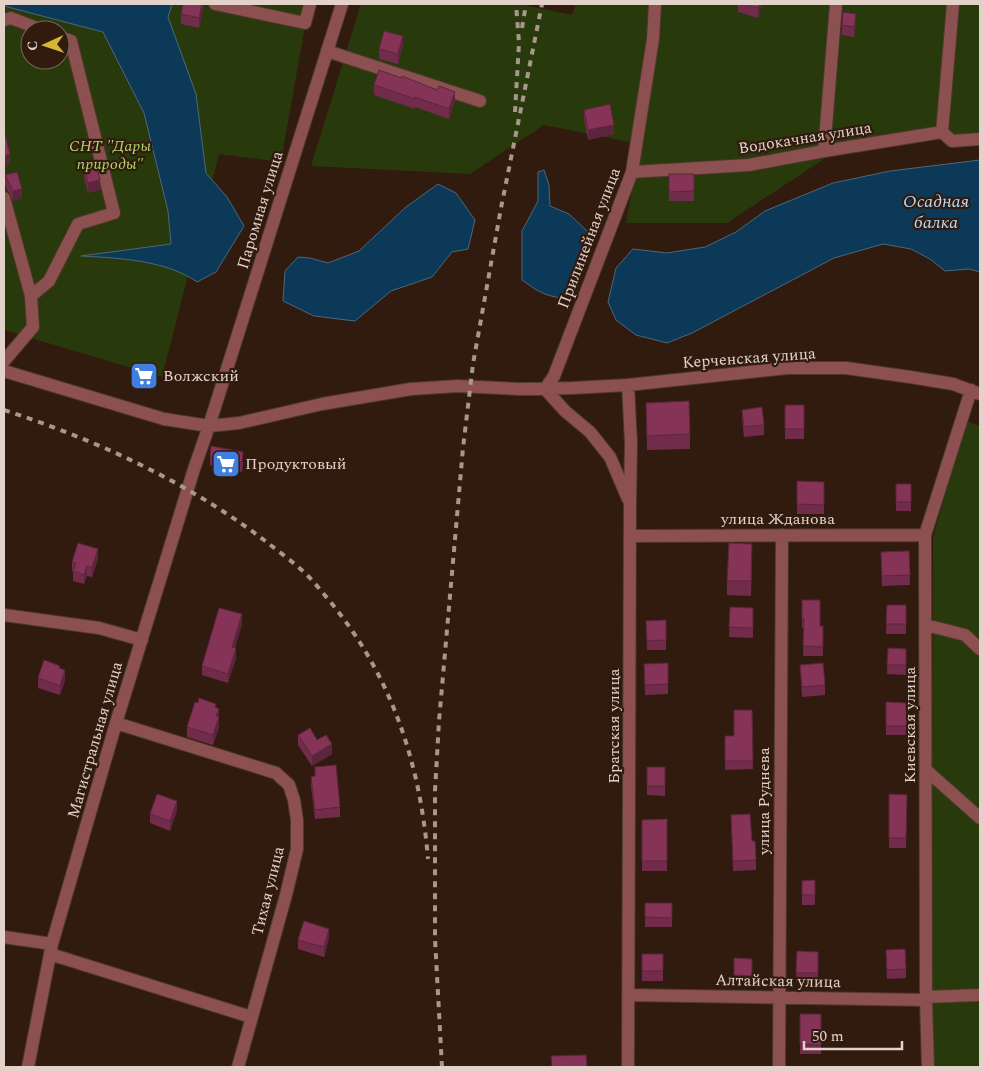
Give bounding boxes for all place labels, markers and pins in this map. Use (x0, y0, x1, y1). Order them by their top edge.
supermarket icon: Волжский (129, 361, 159, 391)
place label: Волжский (163, 364, 239, 388)
supermarket icon: Продуктовый (211, 449, 241, 479)
place label: Продуктовый (245, 452, 346, 476)

